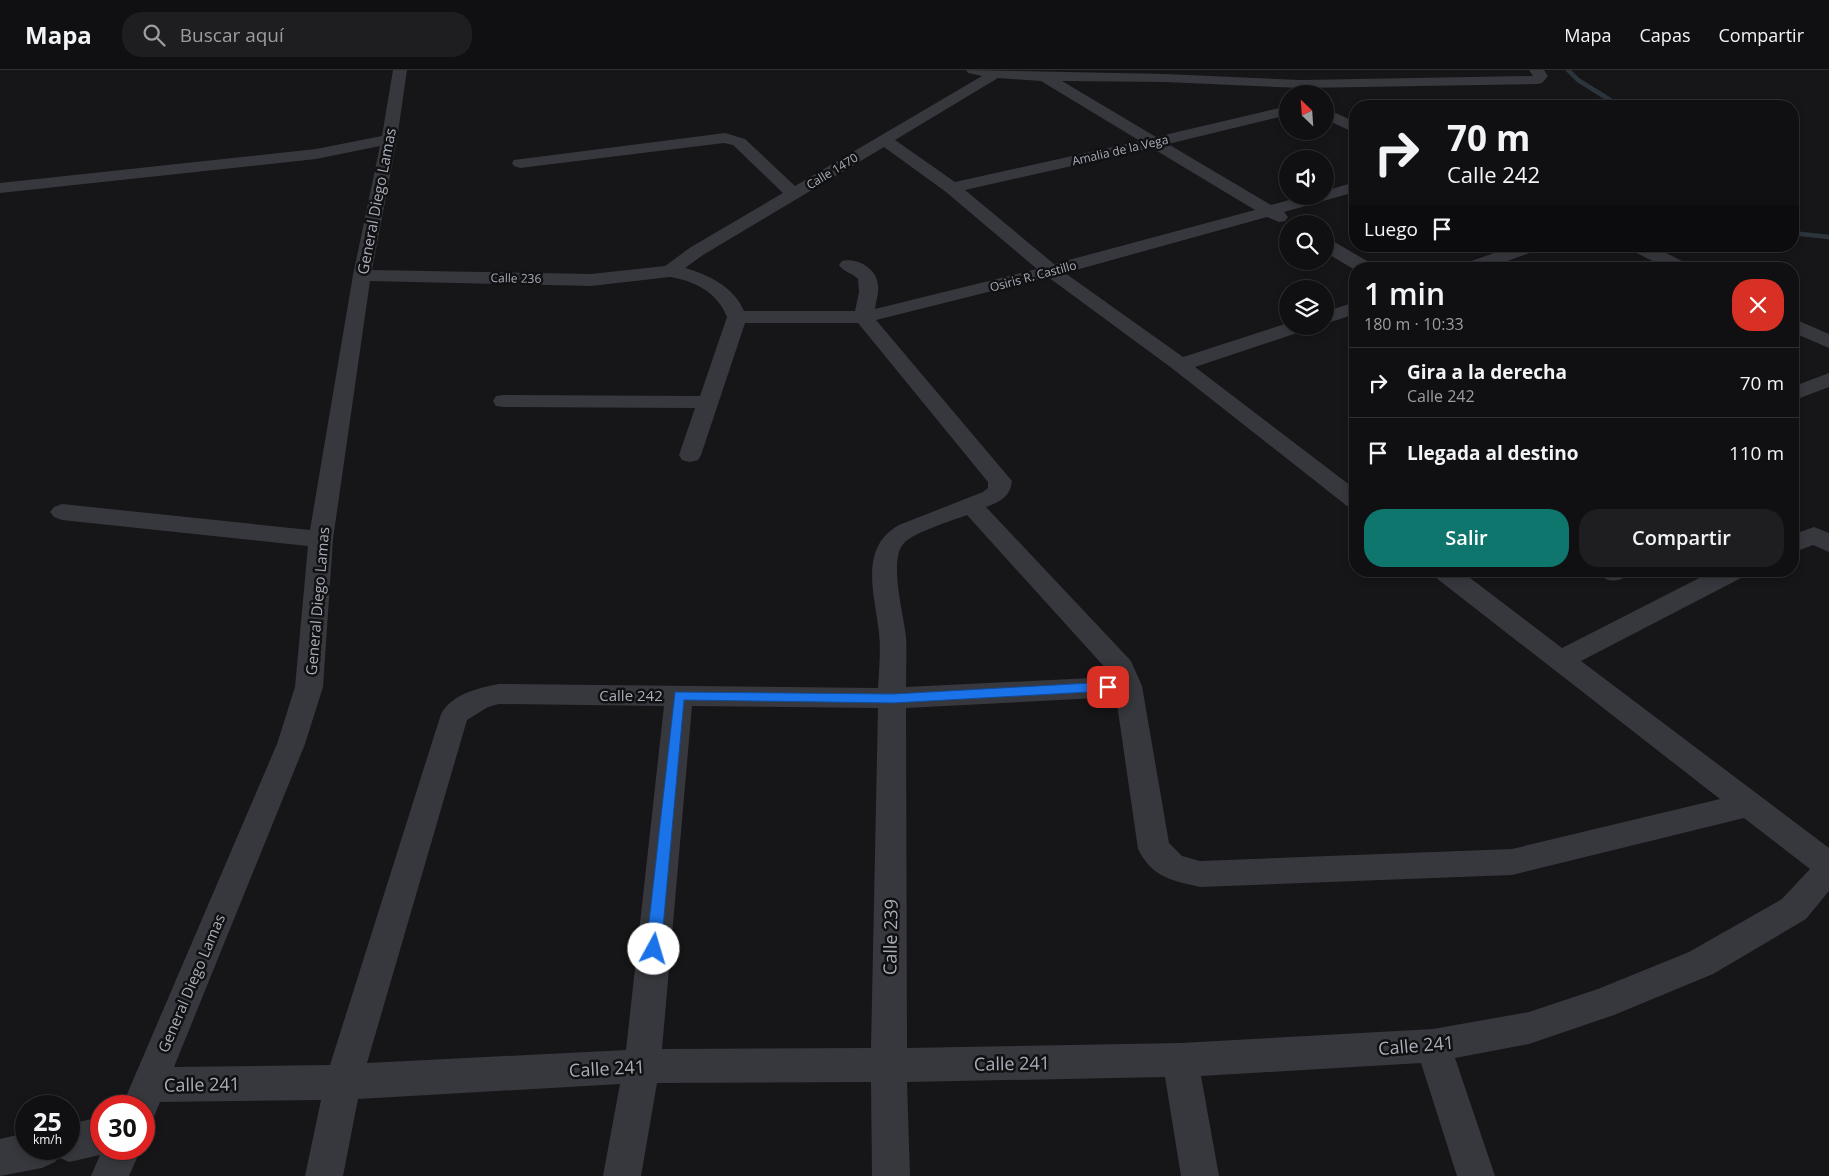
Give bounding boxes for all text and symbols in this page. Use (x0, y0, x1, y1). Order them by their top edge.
search box (122, 12, 472, 57)
text: Mapa (25, 18, 92, 51)
icon: search (140, 21, 168, 49)
text: Buscar aquí (180, 22, 284, 48)
text: Mapa (1564, 23, 1612, 47)
text: Capas (1640, 23, 1690, 47)
text: Compartir (1718, 23, 1804, 47)
north arrow (1279, 85, 1334, 140)
map controls (1279, 85, 1334, 335)
text: 70 m (1447, 114, 1530, 161)
icon: right (1364, 120, 1429, 185)
street label: General Diego Lamas (352, 126, 400, 276)
street label: Amalia de la Vega (1070, 131, 1170, 169)
street label: Calle 1470 (803, 149, 861, 193)
button: sound (1279, 150, 1334, 205)
text: Calle 242 (1447, 159, 1540, 189)
button: search (1279, 215, 1334, 270)
icon: arrive (1428, 215, 1456, 243)
text: Luego (1364, 216, 1418, 242)
street label: Osiris R. Castillo (988, 256, 1078, 296)
street label: Calle 236 (490, 269, 542, 287)
text: 1 min (1364, 273, 1445, 314)
button: close (1732, 279, 1784, 331)
button: layers (1279, 280, 1334, 335)
text: 180 m · 10:33 (1364, 313, 1464, 335)
text: Gira a la derecha (1407, 359, 1567, 385)
icon: right (1364, 369, 1392, 397)
text: 70 m (1740, 370, 1784, 396)
text: Calle 242 (1407, 385, 1475, 407)
icon: arrive (1364, 439, 1392, 467)
text: Llegada al destino (1407, 440, 1579, 466)
text: 110 m (1729, 440, 1784, 466)
button: Salir (1364, 509, 1569, 567)
button: Compartir (1579, 509, 1784, 567)
street label: General Diego Lamas (301, 526, 333, 676)
pin (1087, 666, 1129, 708)
icon: arrive (1094, 673, 1122, 701)
street label: Calle 242 (599, 685, 663, 705)
street label: Calle 239 (877, 899, 903, 975)
street label: General Diego Lamas (153, 911, 229, 1055)
position arrow (627, 922, 679, 974)
street label: Calle 241 (1377, 1030, 1455, 1060)
street label: Calle 241 (974, 1050, 1050, 1076)
street label: Calle 241 (568, 1054, 646, 1082)
street label: Calle 241 (164, 1071, 240, 1097)
speed limit sign: 30 (90, 1095, 155, 1160)
text: 25 (33, 1104, 62, 1138)
text: km/h (33, 1131, 62, 1148)

